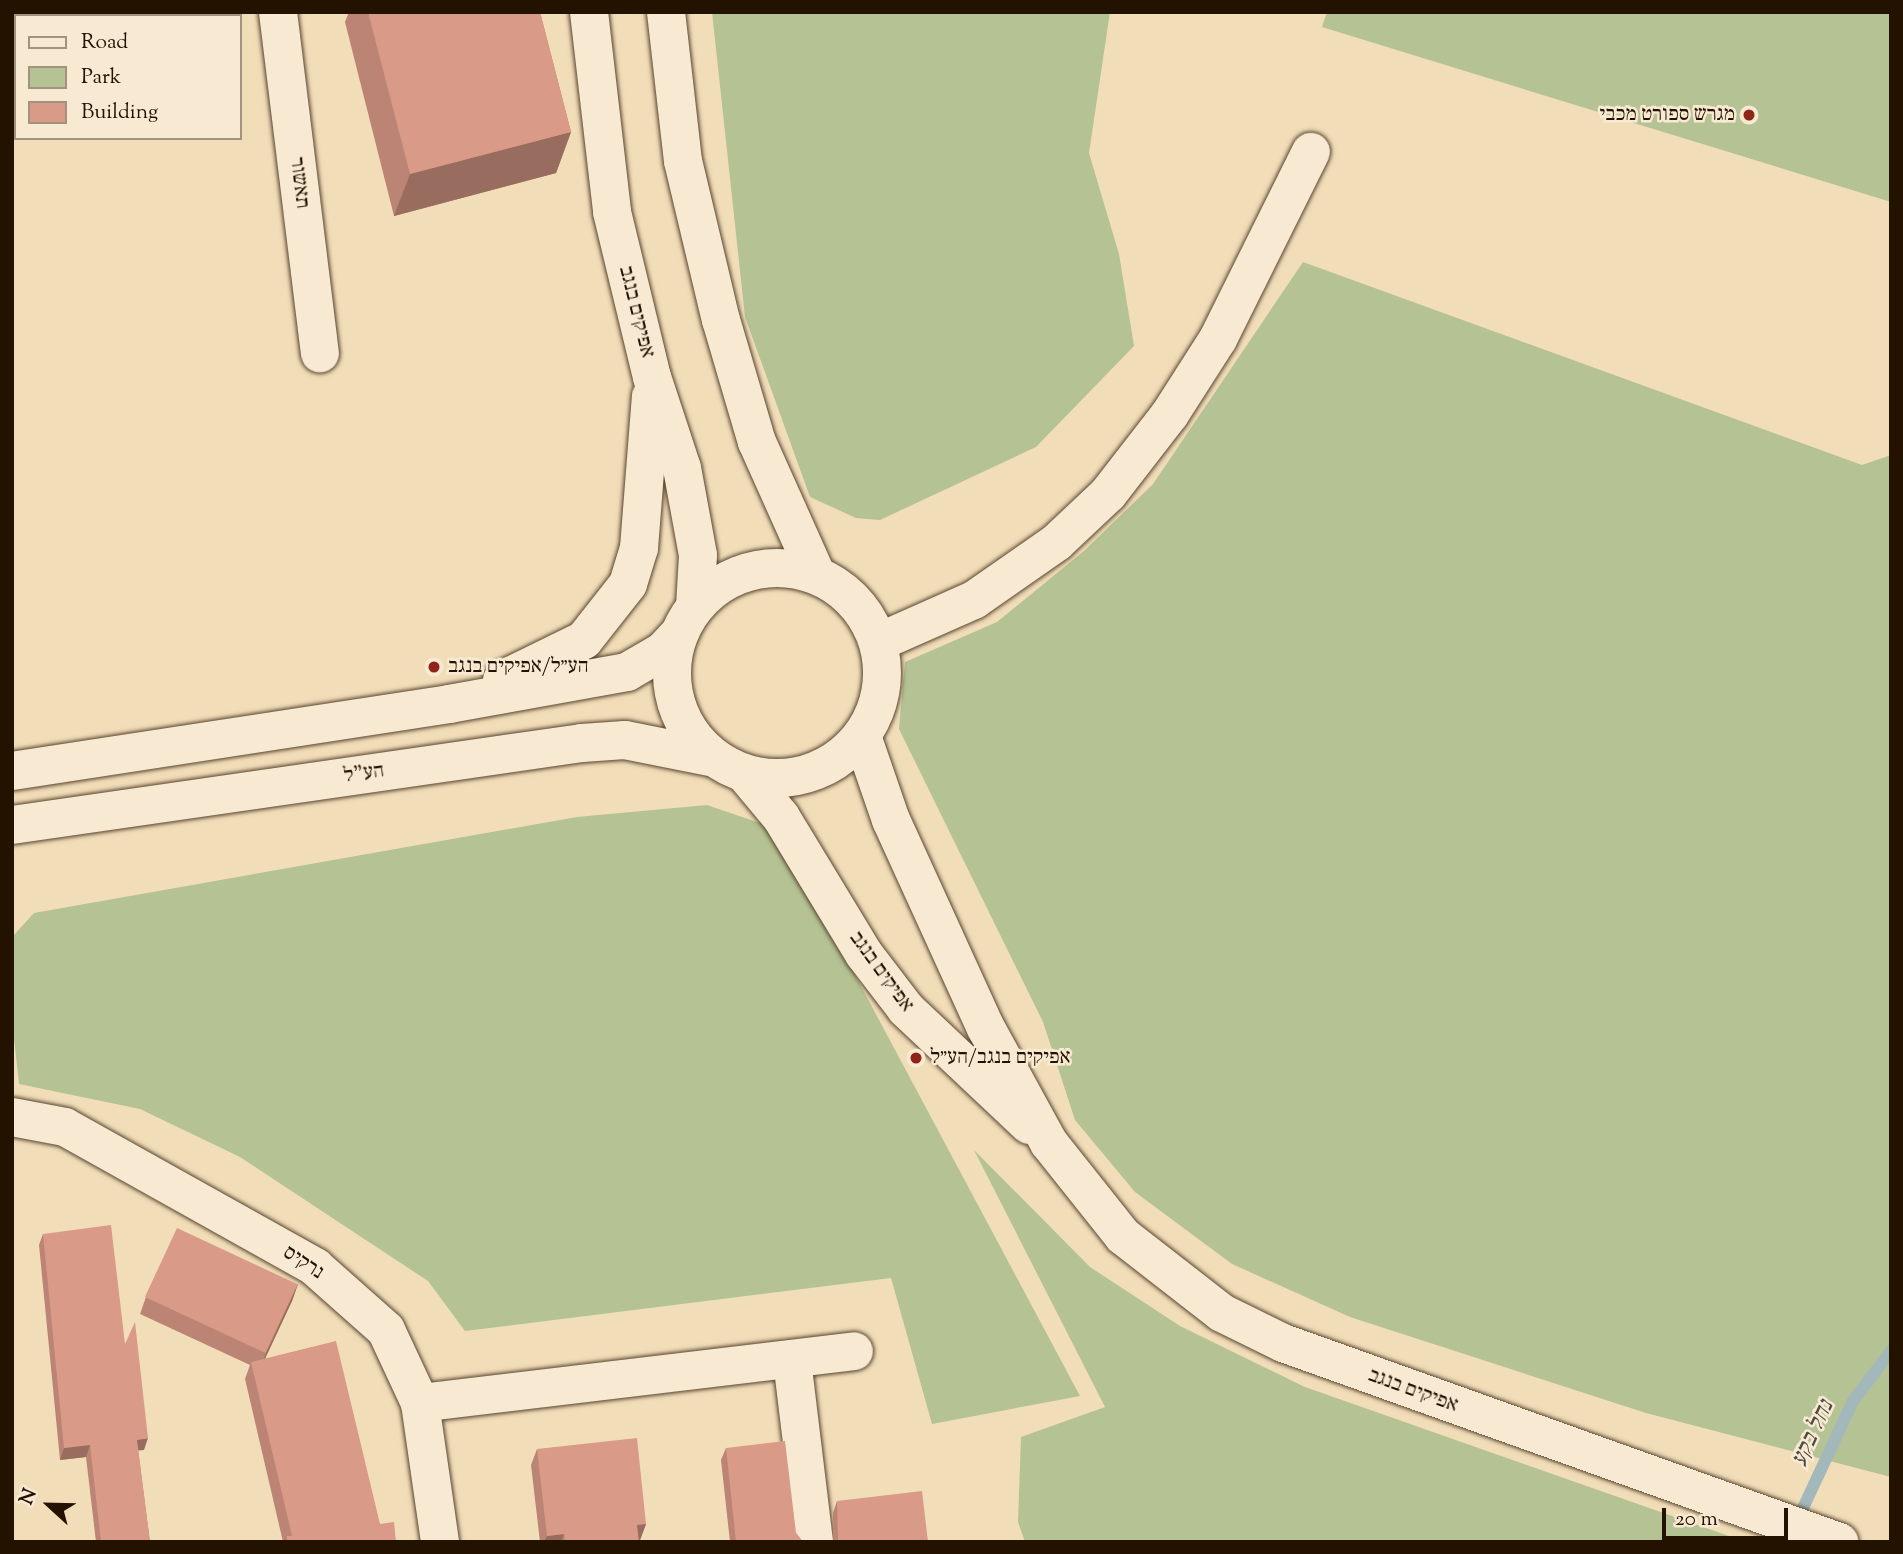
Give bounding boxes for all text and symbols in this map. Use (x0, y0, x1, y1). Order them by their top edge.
legend (14, 14, 242, 140)
text: Road (81, 28, 128, 58)
text: Park (81, 63, 121, 93)
text: Building (81, 98, 158, 128)
place label: מגרש ספורט מכבי (1600, 102, 1735, 128)
marker: מגרש ספורט מכבי (1741, 107, 1757, 123)
street label: תאשור (283, 156, 315, 210)
street label: אפיקים בנגב (612, 263, 660, 361)
place label: הע״ל/אפיקים בנגב (448, 654, 589, 680)
marker: הע״ל/אפיקים בנגב (426, 659, 442, 675)
street label: הע"ל (342, 759, 386, 789)
street label: אפיקים בנגב (843, 927, 919, 1017)
place label: אפיקים בנגב/הע״ל (930, 1045, 1071, 1071)
marker: אפיקים בנגב/הע״ל (908, 1050, 924, 1066)
street label: נרקיס (278, 1241, 328, 1285)
street label: אפיקים בנגב (1365, 1363, 1461, 1419)
water label: נחל בקע (1787, 1397, 1841, 1471)
north arrow (14, 1470, 84, 1540)
text: N (14, 1485, 44, 1509)
scale bar (1665, 1494, 1791, 1538)
text: 20 m (1675, 1505, 1718, 1535)

